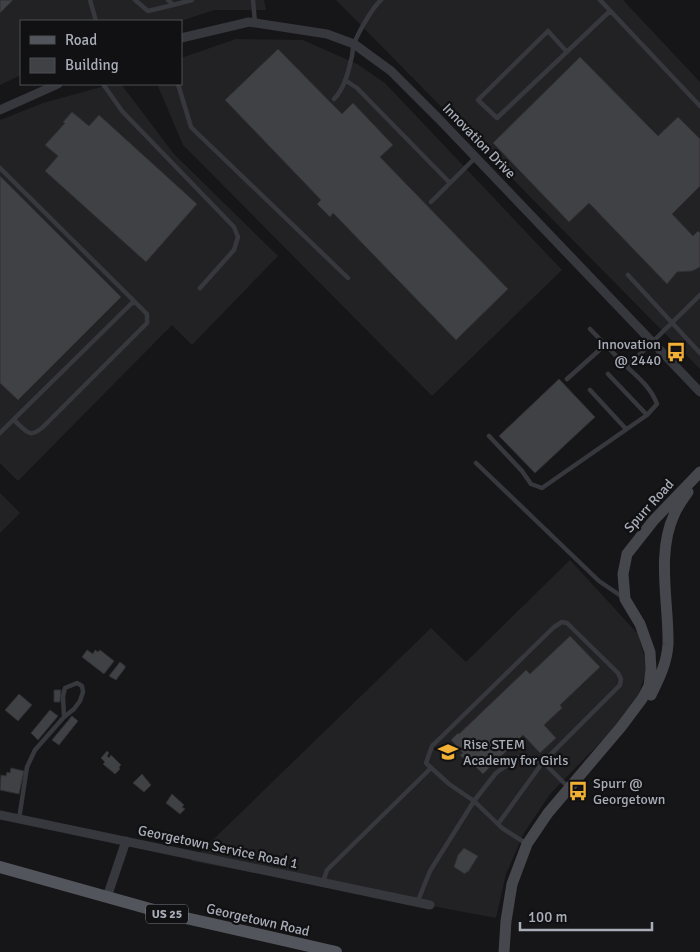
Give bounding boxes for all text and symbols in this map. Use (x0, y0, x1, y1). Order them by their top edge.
legend (20, 20, 182, 85)
text: Road (65, 31, 97, 49)
text: Building (65, 56, 119, 74)
street label: Innovation Drive (439, 100, 519, 182)
place label: Innovation @ 2440 (597, 336, 661, 369)
bus stop icon: Innovation @ 2440 (665, 341, 687, 363)
street label: Spurr Road (621, 476, 677, 536)
place label: Rise STEM Academy for Girls (463, 736, 568, 769)
school or university icon: Rise STEM Academy for Girls (437, 741, 459, 763)
place label: Spurr @ Georgetown (593, 775, 665, 808)
bus stop icon: Spurr @ Georgetown (567, 780, 589, 802)
street label: Georgetown Service Road 1 (137, 822, 299, 872)
street label: Georgetown Road (205, 900, 311, 940)
scale bar (520, 900, 652, 932)
road number: US 25 (146, 904, 188, 924)
text: 100 m (528, 908, 568, 926)

